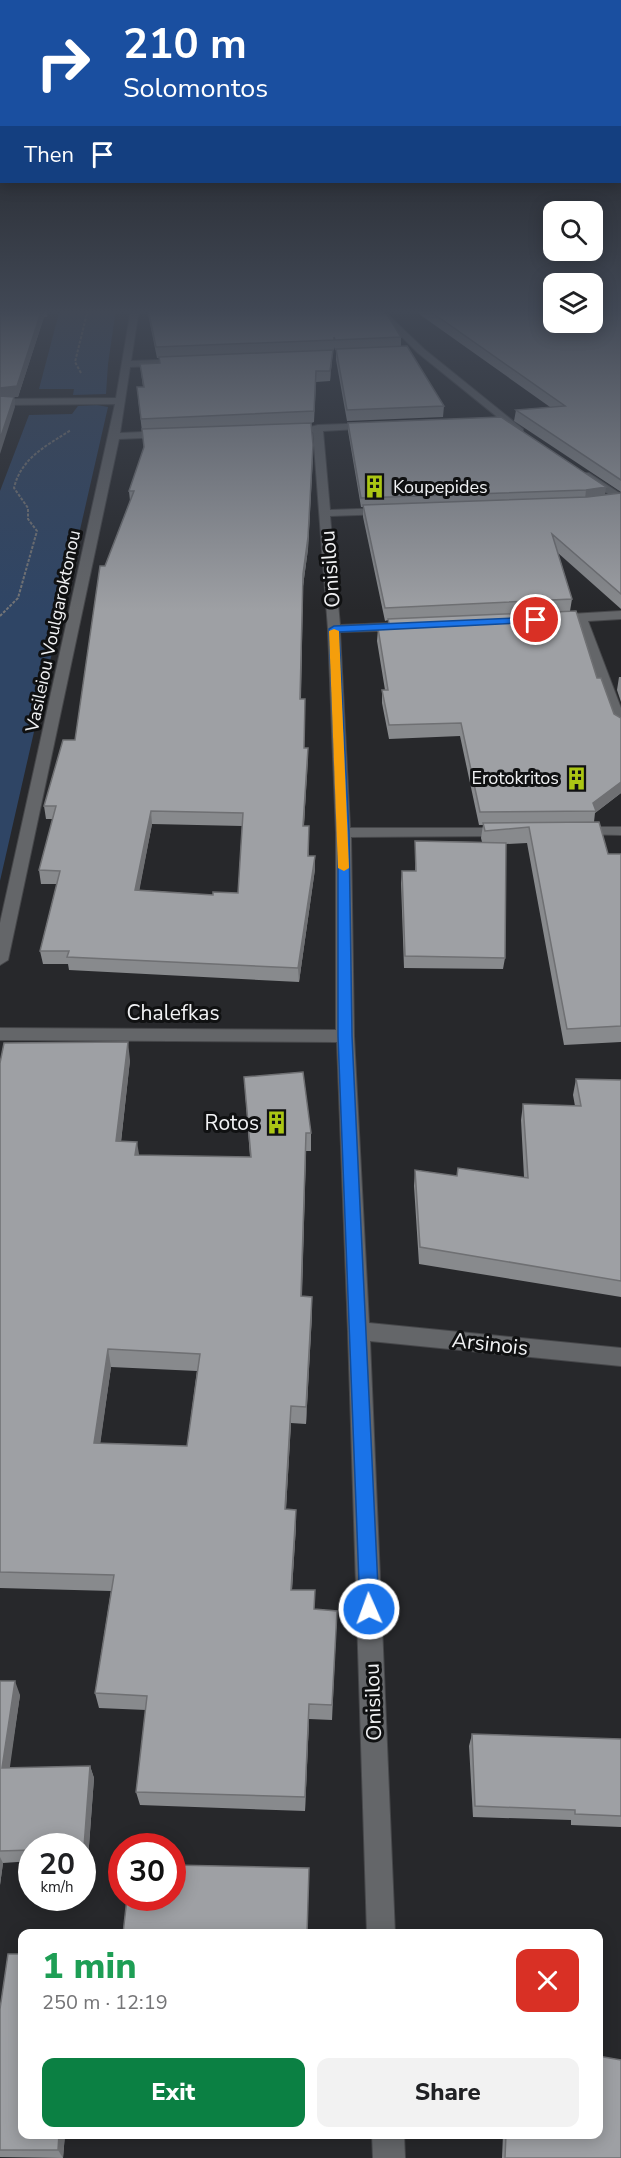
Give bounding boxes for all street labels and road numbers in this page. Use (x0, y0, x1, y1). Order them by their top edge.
street label: Vasileiou Voulgaroktonou (20, 528, 86, 735)
street label: Onisilou (313, 529, 347, 609)
street label: Chalefkas (126, 999, 220, 1027)
street label: Arsinois (451, 1326, 529, 1362)
street label: Onisilou (358, 1663, 388, 1741)

